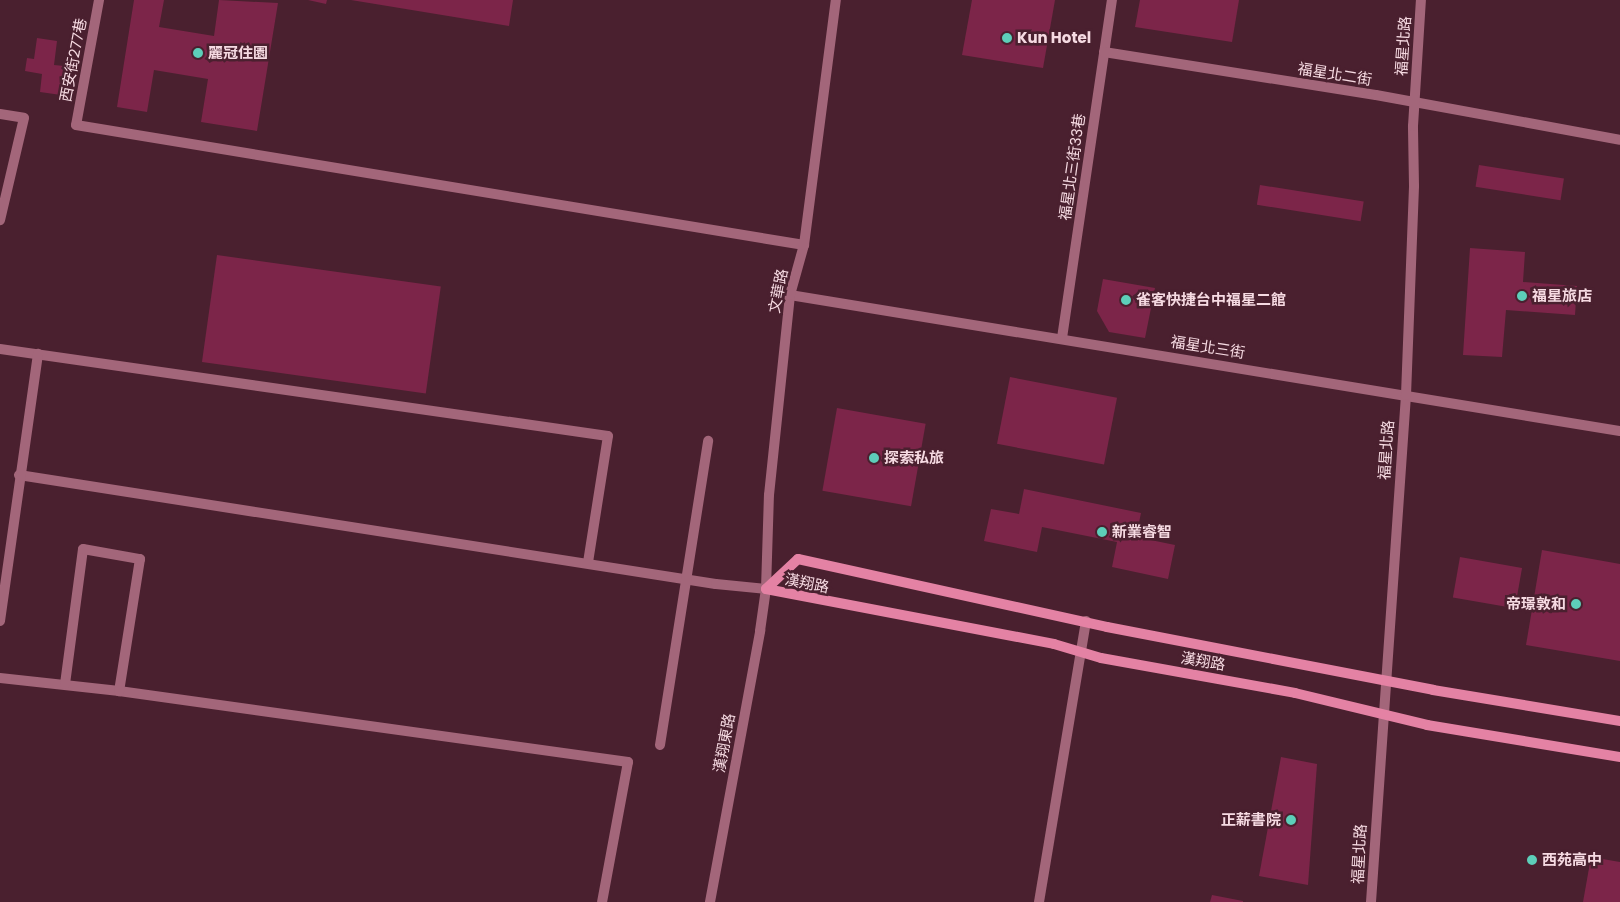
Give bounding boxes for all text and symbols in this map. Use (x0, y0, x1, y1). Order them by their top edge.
street label: 福星北路 (1392, 15, 1414, 77)
street label: 西安街277巷 (56, 17, 90, 103)
place label: Kun Hotel (1017, 29, 1091, 47)
marker: Kun Hotel (1001, 32, 1013, 44)
place label: 麗冠住園 (208, 44, 268, 62)
marker: 麗冠住園 (192, 47, 204, 59)
street label: 福星北二街 (1297, 59, 1373, 89)
street label: 福星北三街33巷 (1056, 112, 1088, 222)
street label: 文華路 (765, 267, 791, 315)
place label: 福星旅店 (1532, 287, 1592, 305)
marker: 福星旅店 (1516, 290, 1528, 302)
place label: 雀客快捷台中福星二館 (1136, 291, 1286, 309)
marker: 雀客快捷台中福星二館 (1120, 294, 1132, 306)
street label: 福星北三街 (1170, 332, 1246, 362)
street label: 福星北路 (1375, 419, 1397, 481)
place label: 探索私旅 (884, 449, 944, 467)
marker: 探索私旅 (868, 452, 880, 464)
place label: 新業睿智 (1112, 523, 1172, 541)
marker: 新業睿智 (1096, 526, 1108, 538)
street label: 漢翔路 (783, 570, 831, 596)
place label: 帝璟敦和 (1506, 595, 1566, 613)
marker: 帝璟敦和 (1570, 598, 1582, 610)
street label: 漢翔路 (1179, 648, 1227, 674)
street label: 漢翔東路 (710, 712, 738, 774)
place label: 正薪書院 (1221, 811, 1281, 829)
marker: 正薪書院 (1285, 814, 1297, 826)
street label: 福星北路 (1348, 824, 1370, 884)
place label: 西苑高中 (1542, 851, 1602, 869)
marker: 西苑高中 (1526, 854, 1538, 866)

